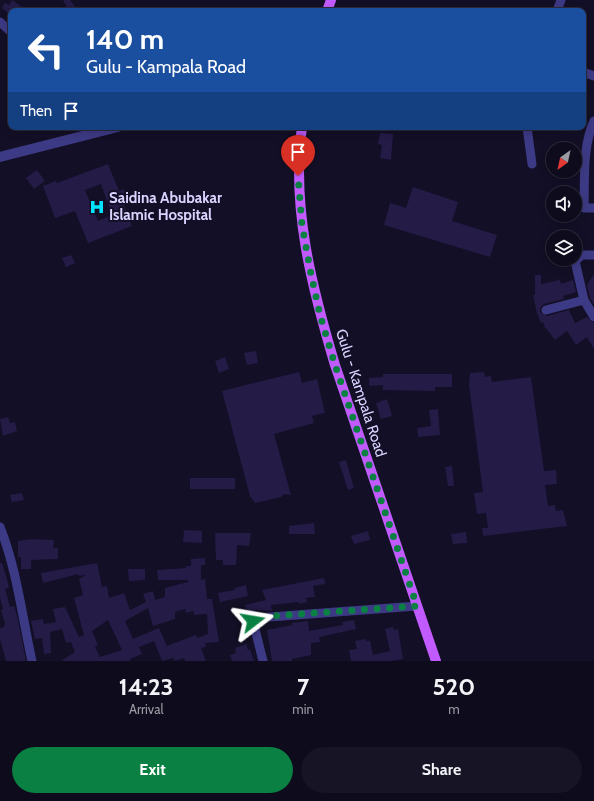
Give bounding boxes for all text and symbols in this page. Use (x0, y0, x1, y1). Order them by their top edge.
text: 140 m (86, 22, 164, 56)
icon: left (20, 24, 72, 76)
text: Gulu - Kampala Road (86, 56, 246, 78)
icon: arrive (60, 100, 82, 122)
text: Then (20, 102, 52, 120)
pin (281, 135, 315, 176)
icon: arrive (287, 141, 309, 163)
north arrow (546, 142, 582, 178)
map controls (546, 142, 582, 266)
button: sound (546, 186, 582, 222)
place label: Saidina Abubakar Islamic Hospital (109, 189, 222, 224)
hospital icon: Saidina Abubakar Islamic Hospital (88, 198, 106, 216)
button: layers (546, 230, 582, 266)
street label: Gulu - Kampala Road (332, 327, 390, 459)
position arrow (232, 600, 274, 642)
text: 14:23 (119, 672, 174, 701)
text: 7 (297, 672, 309, 701)
text: 520 (433, 672, 475, 701)
text: Arrival (129, 701, 163, 717)
text: min (292, 701, 314, 717)
text: m (448, 701, 460, 717)
button: Exit (12, 747, 293, 793)
button: Share (301, 747, 582, 793)

